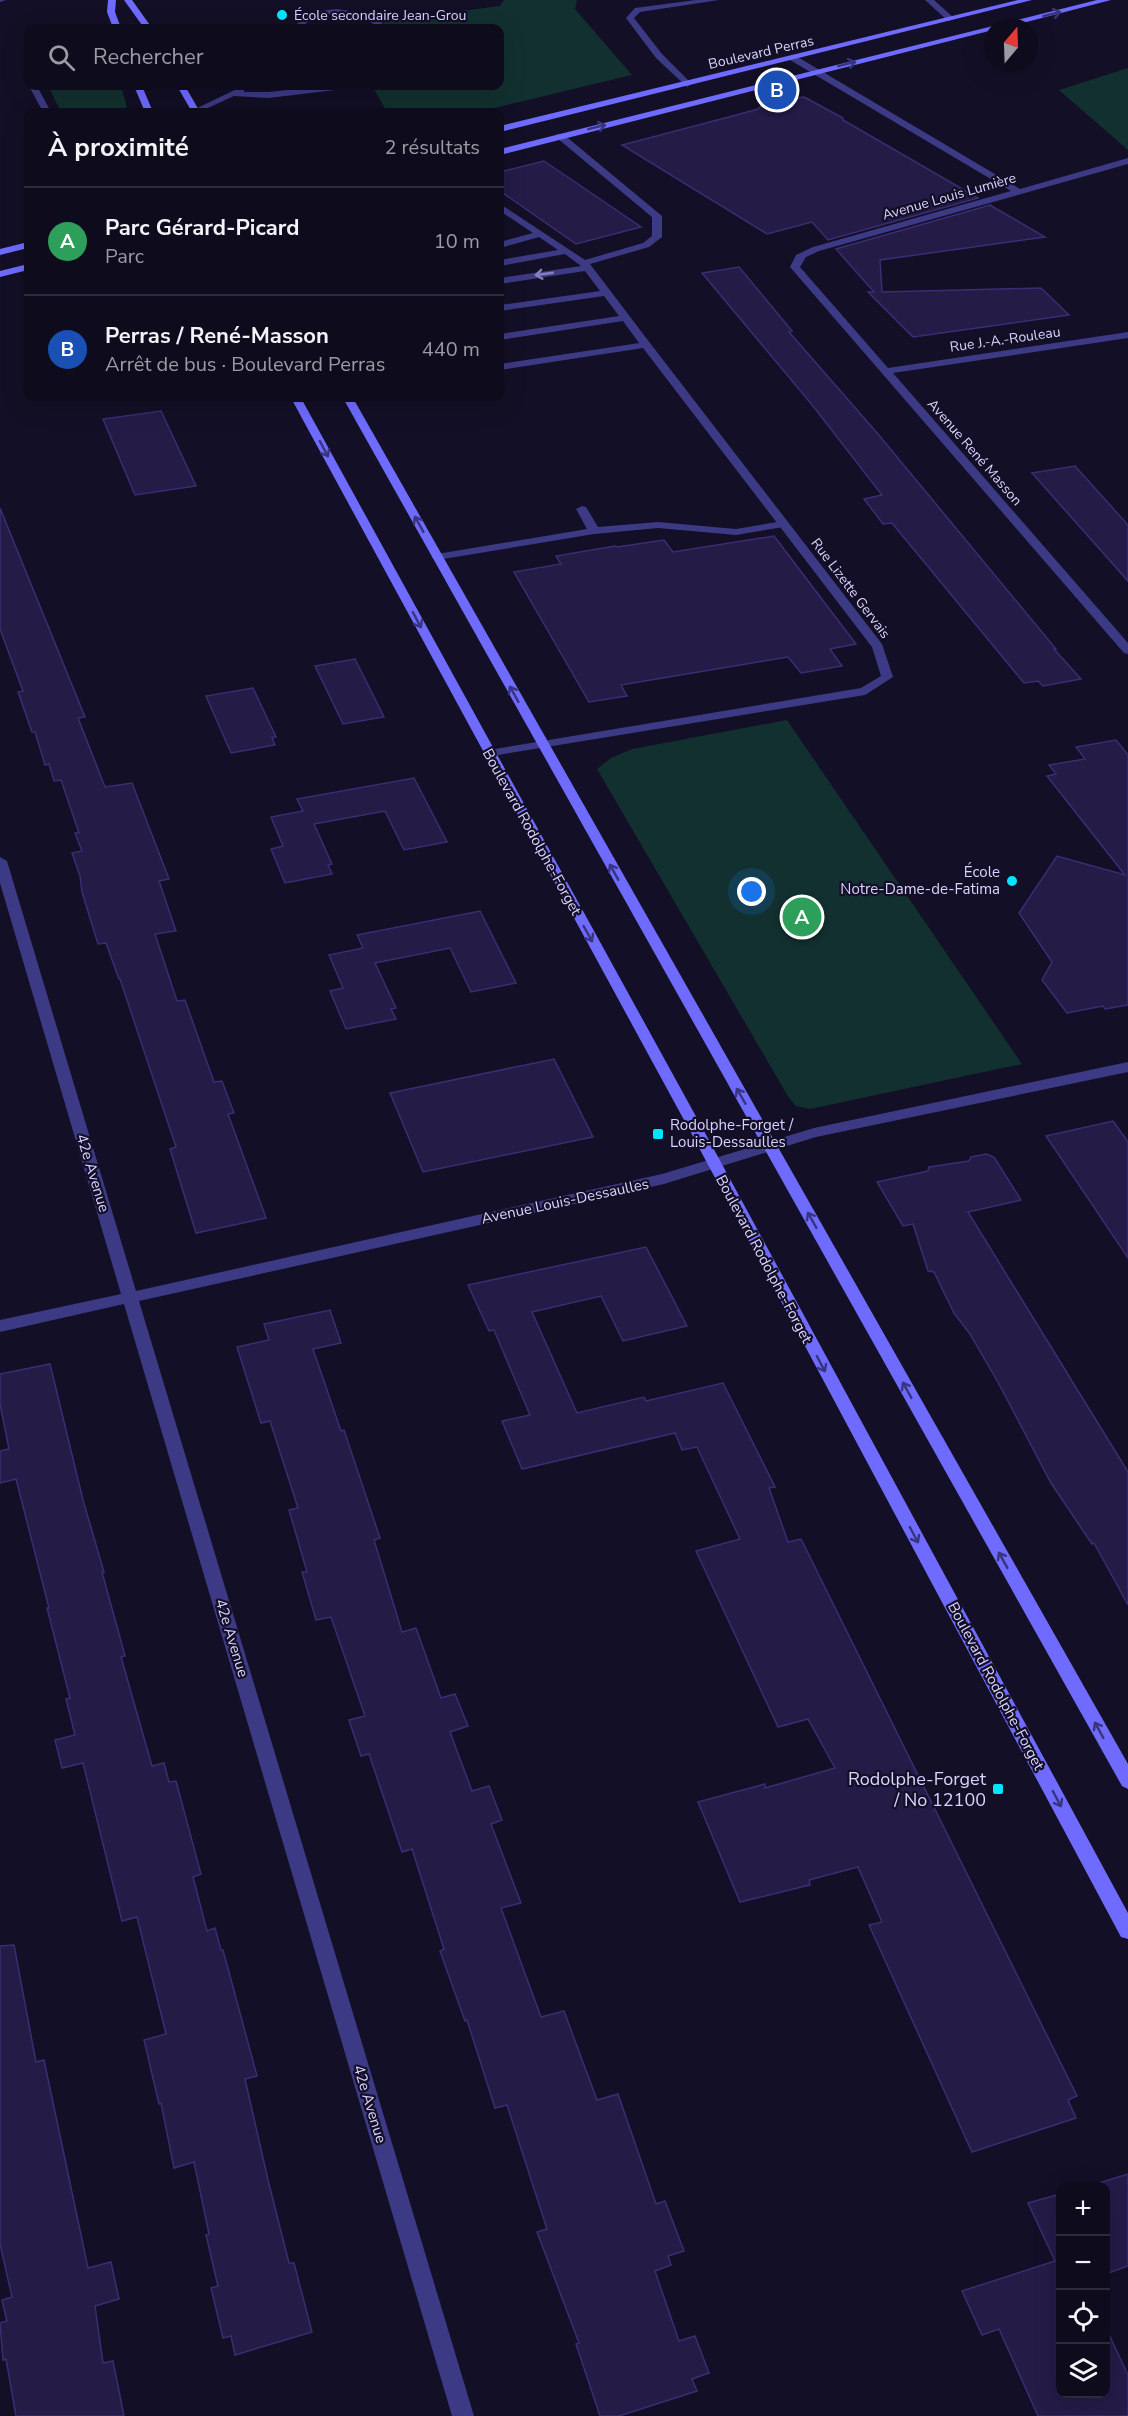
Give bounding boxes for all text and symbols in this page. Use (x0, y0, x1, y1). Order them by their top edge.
place label: École secondaire Jean-Grou (294, 6, 466, 25)
one-way arrow (1042, 7, 1061, 19)
marker: École secondaire Jean-Grou (275, 8, 289, 22)
north arrow (984, 18, 1038, 72)
search box (24, 24, 504, 90)
street label: Boulevard Perras (706, 31, 816, 74)
icon: search (45, 41, 78, 74)
text: Rechercher (93, 42, 204, 72)
one-way arrow (837, 57, 856, 69)
pin: B (758, 68, 796, 112)
one-way arrow (587, 121, 606, 132)
text: À proximité (48, 130, 189, 165)
text: 2 résultats (384, 134, 480, 161)
street label: Avenue Louis Lumière (880, 168, 1018, 225)
text: Parc Gérard-Picard (105, 213, 299, 243)
text: A (60, 228, 75, 255)
text: 10 m (434, 228, 480, 255)
text: Parc (105, 243, 144, 270)
one-way arrow (534, 269, 554, 280)
text: Perras / René-Masson (105, 321, 329, 351)
street label: Rue J.-A.-Rouleau (949, 322, 1062, 357)
text: B (61, 336, 74, 363)
text: 440 m (422, 336, 480, 363)
text: Arrêt de bus · Boulevard Perras (105, 351, 385, 378)
street label: Avenue René Masson (923, 395, 1026, 510)
one-way arrow (318, 440, 330, 457)
one-way arrow (413, 516, 425, 533)
street label: Rue Lizette Gervais (807, 534, 895, 643)
one-way arrow (412, 611, 423, 629)
one-way arrow (508, 686, 520, 703)
street label: Boulevard Rodolphe-Forget (478, 745, 587, 920)
place label: École Notre-Dame-de-Fatima (840, 862, 1000, 899)
one-way arrow (608, 863, 619, 881)
marker: École Notre-Dame-de-Fatima (1005, 874, 1019, 888)
your location (737, 877, 766, 906)
pin: A (782, 894, 822, 940)
one-way arrow (583, 926, 595, 943)
one-way arrow (735, 1088, 747, 1105)
place label: Rodolphe-Forget / Louis-Dessaulles (670, 1115, 794, 1152)
marker: Rodolphe-Forget / Louis-Dessaulles (651, 1127, 665, 1141)
street label: 42e Avenue (72, 1131, 114, 1215)
street label: Boulevard Rodolphe-Forget (711, 1171, 817, 1347)
street label: Avenue Louis-Dessaulles (479, 1173, 651, 1229)
one-way arrow (805, 1212, 817, 1229)
one-way arrow (815, 1355, 827, 1372)
one-way arrow (901, 1382, 913, 1399)
one-way arrow (909, 1526, 920, 1544)
one-way arrow (997, 1552, 1009, 1569)
street label: 42e Avenue (211, 1596, 253, 1680)
street label: Boulevard Rodolphe-Forget (943, 1598, 1049, 1774)
one-way arrow (1093, 1722, 1105, 1739)
place label: Rodolphe-Forget / No 12100 (848, 1767, 987, 1812)
marker: Rodolphe-Forget / No 12100 (991, 1782, 1005, 1796)
one-way arrow (1052, 1790, 1063, 1808)
street label: 42e Avenue (349, 2062, 391, 2146)
map controls (1056, 2182, 1110, 2398)
button: + (1056, 2182, 1110, 2236)
button: − (1056, 2236, 1110, 2290)
button: locate (1056, 2290, 1110, 2344)
button: layers (1056, 2344, 1110, 2398)

